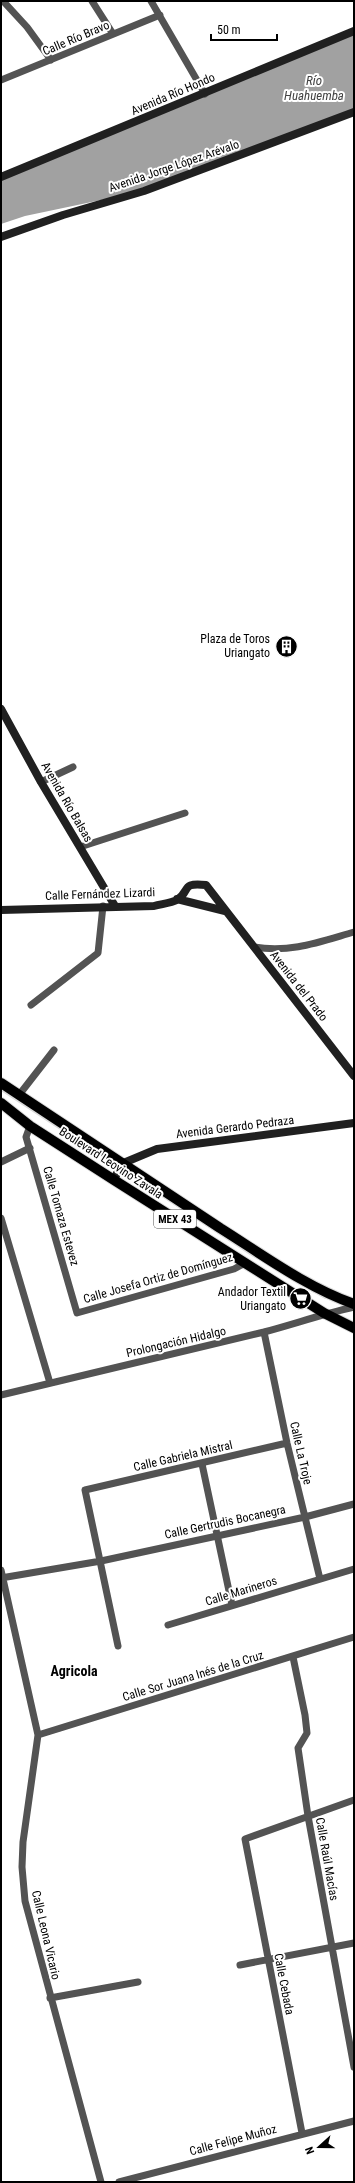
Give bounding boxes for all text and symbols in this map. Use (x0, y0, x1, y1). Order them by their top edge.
scale bar (211, 16, 277, 42)
street label: Calle Río Bravo (41, 18, 111, 58)
text: 50 m (217, 23, 241, 37)
street label: Avenida Río Hondo (129, 70, 217, 118)
water label: Río Huahuemba (284, 73, 344, 103)
street label: Avenida Jorge López Arévalo (107, 137, 241, 195)
place label: Plaza de Toros Uriangato (200, 632, 270, 660)
building icon: Plaza de Toros Uriangato (273, 633, 299, 659)
street label: Avenida Río Balsas (38, 760, 96, 844)
street label: Calle Fernández Lizardi (45, 885, 155, 903)
street label: Avenida del Prado (267, 948, 331, 1024)
street label: Avenida Gerardo Pedraza (175, 1113, 295, 1141)
street label: Boulevard Leovino Zavala (57, 1124, 166, 1202)
street label: Calle Tomaza Estevez (40, 1165, 82, 1267)
road number: MEX 43 (154, 1210, 196, 1228)
street label: Calle Josefa Ortiz de Domínguez (82, 1250, 234, 1306)
place label: Andador Textil Uriangato (218, 1285, 286, 1313)
supermarket icon: Andador Textil Uriangato (288, 1286, 314, 1312)
street label: Prolongación Hidalgo (125, 1324, 227, 1360)
street label: Calle La Troje (287, 1420, 315, 1486)
street label: Calle Gabriela Mistral (132, 1438, 234, 1474)
street label: Calle Gertrudis Bocanegra (163, 1502, 287, 1542)
street label: Calle Marineros (204, 1573, 278, 1609)
street label: Calle Sor Juana Inés de la Cruz (121, 1648, 265, 1704)
district label: Agricola (50, 1663, 98, 1679)
street label: Calle Raúl Macías (313, 1816, 341, 1902)
street label: Calle Leona Vicario (29, 1889, 63, 1981)
street label: Calle Cebada (271, 1952, 297, 2016)
street label: Calle Felipe Muñoz (188, 2122, 278, 2158)
north arrow (299, 2127, 339, 2167)
text: N (303, 2145, 317, 2156)

